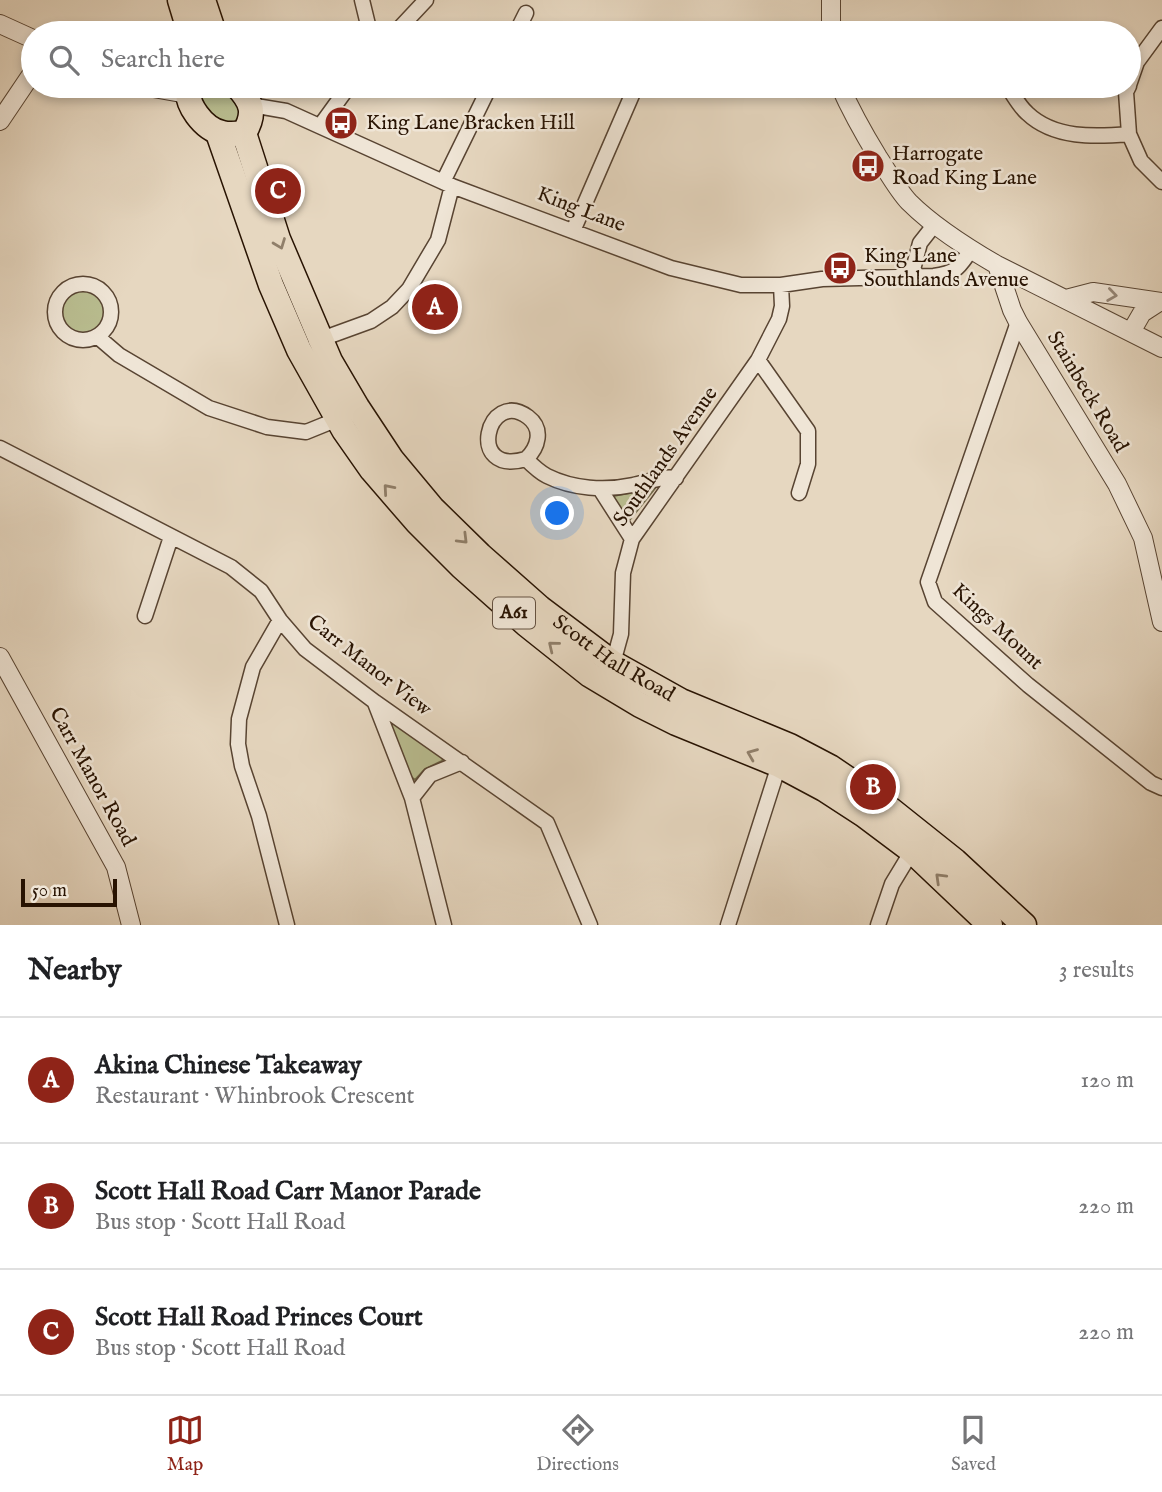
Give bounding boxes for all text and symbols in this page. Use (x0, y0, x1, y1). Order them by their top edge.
search box (21, 21, 1141, 98)
icon: search (45, 41, 83, 79)
text: Search here (101, 43, 225, 76)
bus stop icon: King Lane Bracken Hill (322, 104, 360, 142)
place label: King Lane Bracken Hill (366, 110, 575, 137)
place label: Harrogate Road King Lane (892, 141, 1037, 192)
bus stop icon: Harrogate Road King Lane (849, 147, 887, 185)
pin: C (255, 165, 301, 217)
street label: King Lane (533, 181, 629, 239)
one-way arrow (272, 238, 286, 250)
place label: King Lane Southlands Avenue (864, 243, 1029, 294)
bus stop icon: King Lane Southlands Avenue (821, 249, 859, 287)
pin: A (412, 281, 458, 333)
one-way arrow (1106, 287, 1118, 302)
street label: Stainbeck Road (1040, 326, 1134, 458)
street label: Southlands Avenue (608, 382, 724, 532)
one-way arrow (384, 484, 396, 497)
your location (540, 496, 574, 530)
one-way arrow (455, 530, 468, 543)
street label: Kings Mount (946, 578, 1048, 676)
road number: A61 (493, 598, 535, 628)
street label: Carr Manor View (301, 609, 437, 724)
street label: Scott Hall Road (547, 609, 680, 709)
one-way arrow (548, 641, 560, 654)
street label: Carr Manor Road (43, 703, 142, 852)
one-way arrow (746, 748, 758, 762)
pin: B (850, 761, 896, 813)
one-way arrow (935, 874, 948, 886)
scale bar (21, 876, 117, 908)
text: 50 m (32, 879, 67, 903)
text: Nearby (28, 952, 121, 990)
text: 3 results (1059, 956, 1134, 985)
text: Akina Chinese Takeaway (95, 1049, 362, 1082)
text: A (43, 1066, 59, 1095)
text: 120 m (1081, 1066, 1134, 1095)
text: Restaurant · Whinbrook Crescent (95, 1082, 415, 1111)
text: Scott Hall Road Carr Manor Parade (95, 1175, 481, 1208)
text: B (43, 1192, 59, 1221)
text: 220 m (1078, 1192, 1134, 1221)
text: Bus stop · Scott Hall Road (95, 1208, 345, 1237)
text: Scott Hall Road Princes Court (95, 1301, 423, 1334)
text: C (43, 1318, 59, 1347)
text: 220 m (1078, 1318, 1134, 1347)
text: Bus stop · Scott Hall Road (95, 1334, 345, 1363)
tab: Map (166, 1411, 204, 1477)
tab: Directions (536, 1411, 619, 1477)
tab: Saved (951, 1411, 996, 1477)

